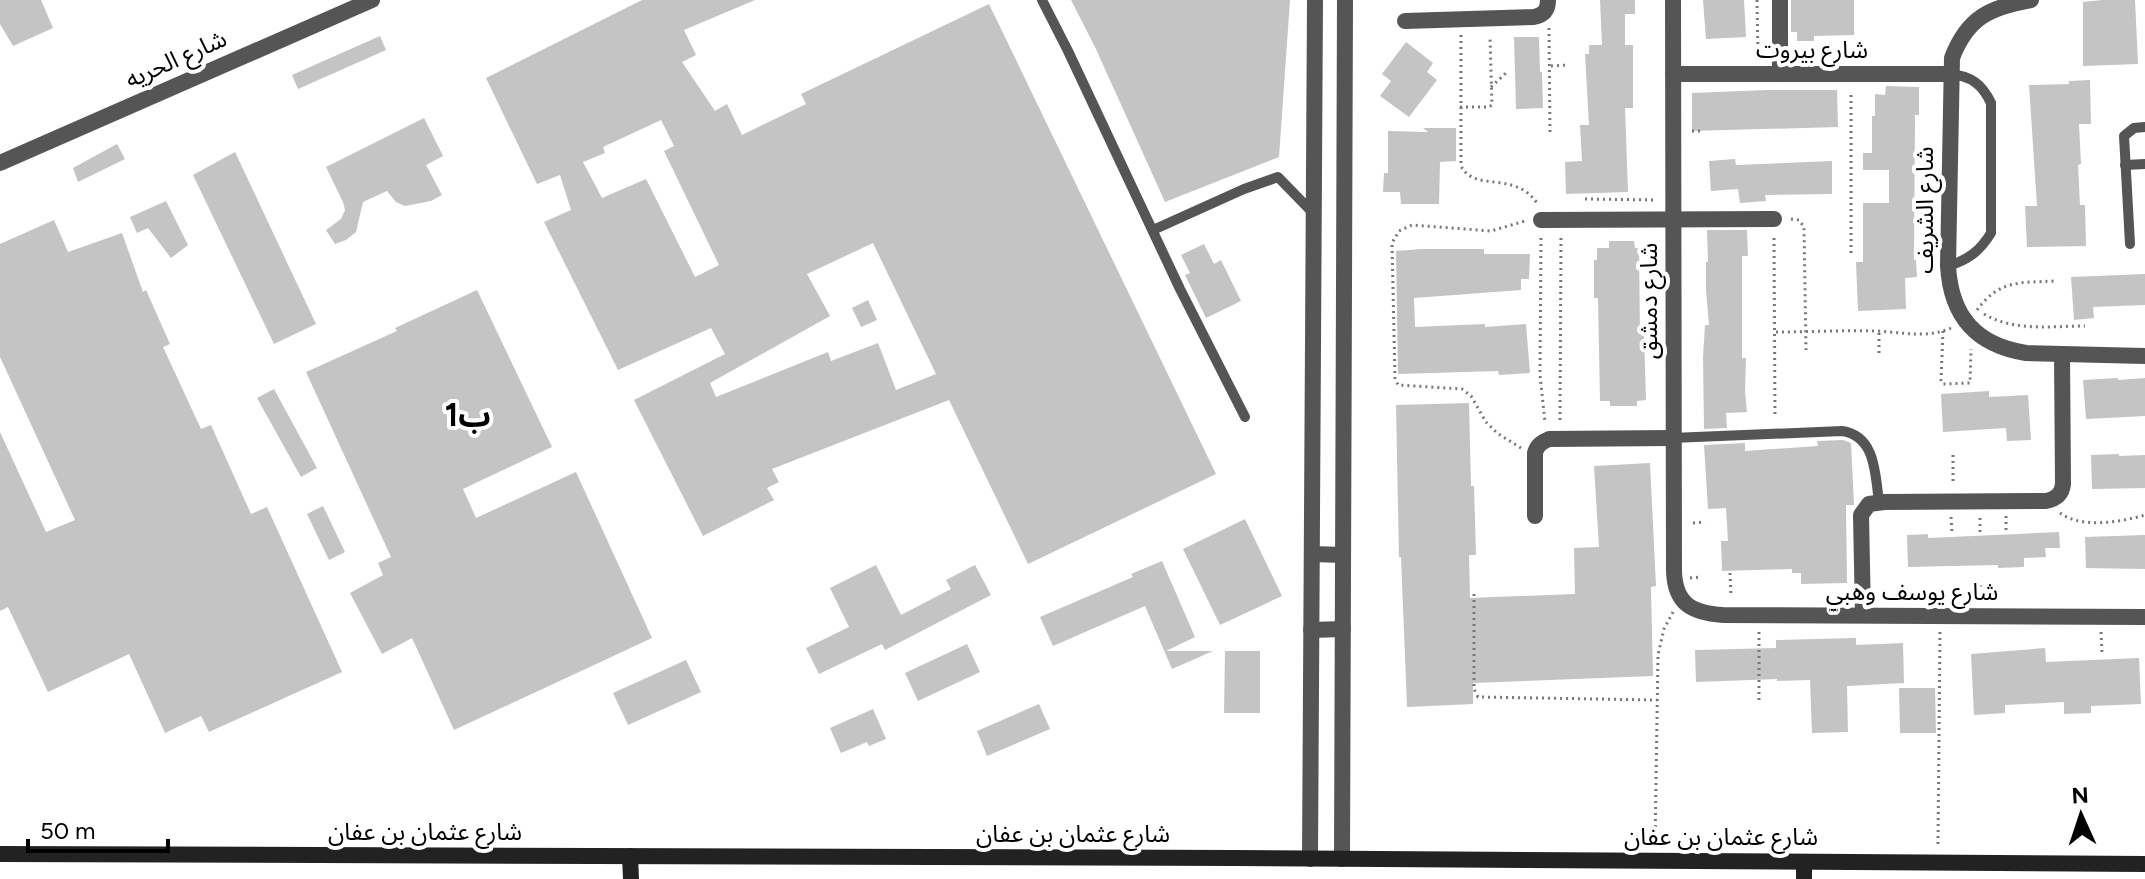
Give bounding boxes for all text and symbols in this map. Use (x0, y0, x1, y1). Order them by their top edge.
street label: شارع الحريه (121, 23, 232, 96)
street label: شارع بيروت (1756, 35, 1868, 67)
street label: شارع الشريف (1910, 146, 1942, 274)
street label: شارع دمشق (1634, 243, 1666, 359)
district label: ب1 (445, 396, 491, 434)
street label: شارع يوسف وهبي (1826, 577, 1998, 611)
north arrow (2041, 775, 2121, 855)
text: N (2071, 782, 2089, 809)
scale bar (28, 803, 168, 853)
text: 50 m (40, 816, 96, 845)
street label: شارع عثمان بن عفان (328, 817, 522, 849)
street label: شارع عثمان بن عفان (976, 819, 1170, 851)
street label: شارع عثمان بن عفان (1624, 822, 1818, 854)

